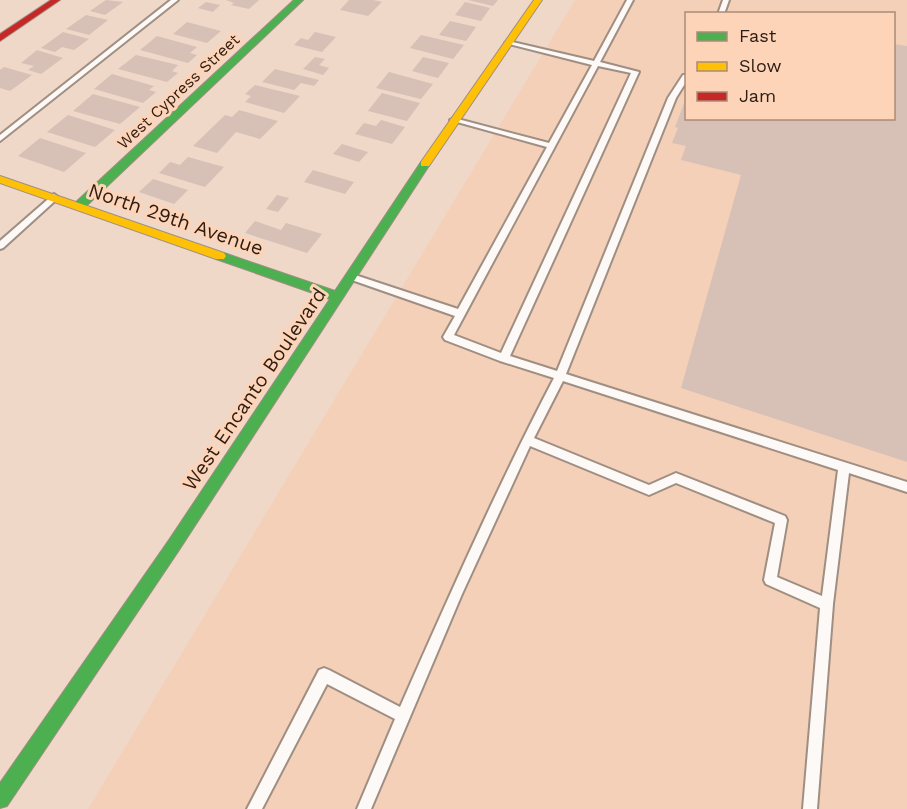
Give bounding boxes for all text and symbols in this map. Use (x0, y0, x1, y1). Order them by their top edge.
legend (685, 12, 895, 120)
text: Fast (739, 25, 777, 46)
street label: West Cypress Street (113, 30, 244, 153)
text: Slow (739, 55, 782, 76)
text: Jam (739, 85, 776, 106)
street label: North 29th Avenue (85, 178, 267, 260)
street label: West Encanto Boulevard (177, 283, 331, 495)

